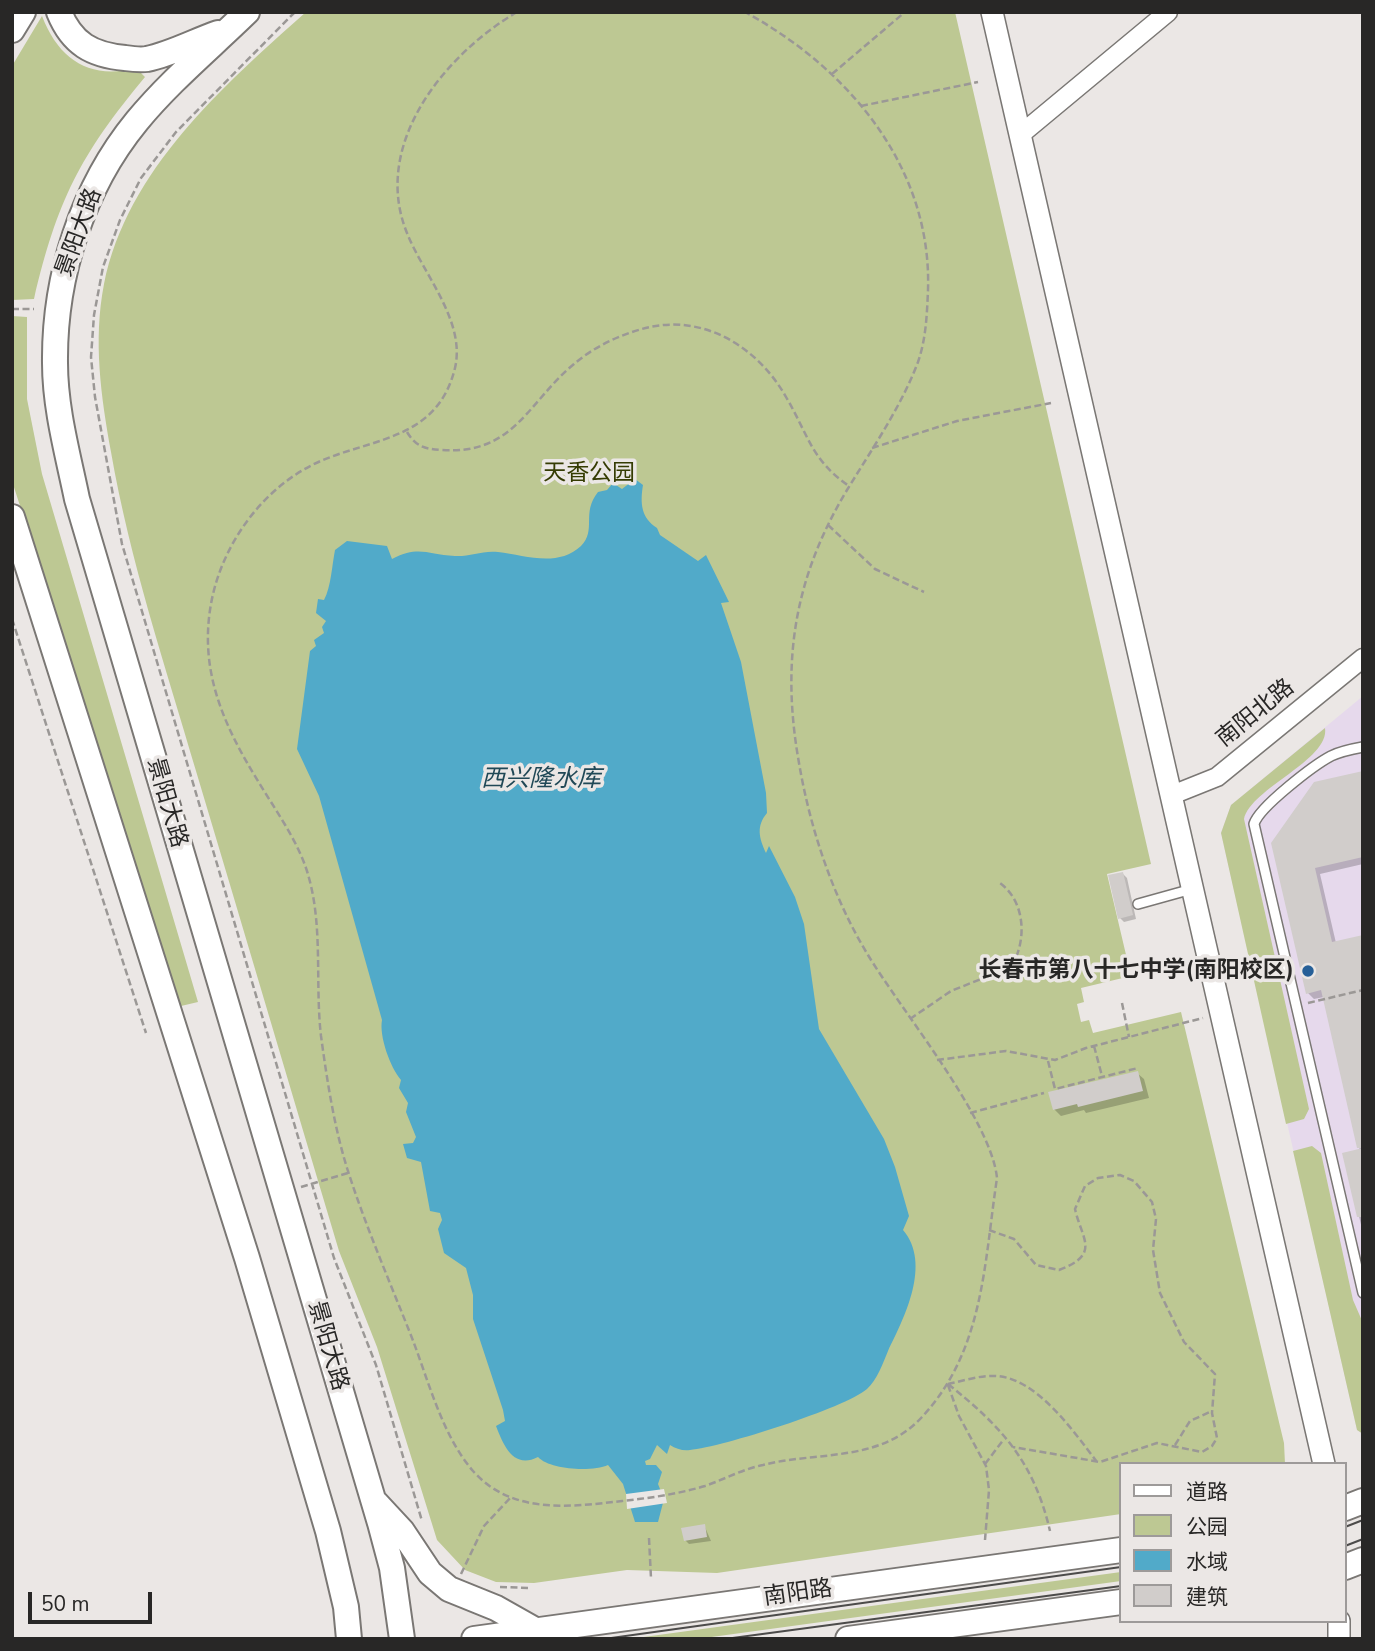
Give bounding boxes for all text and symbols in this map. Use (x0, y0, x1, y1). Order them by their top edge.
street label: 景阳大路 (51, 185, 109, 281)
park label: 天香公园 (543, 460, 635, 488)
street label: 南阳北路 (1212, 674, 1300, 754)
street label: 景阳大路 (140, 755, 192, 851)
water label: 西兴隆水库 (481, 766, 601, 794)
place label: 长春市第八十七中学(南阳校区) (979, 957, 1294, 985)
marker: 长春市第八十七中学(南阳校区) (1300, 963, 1316, 979)
street label: 景阳大路 (301, 1298, 353, 1394)
legend (1120, 1462, 1347, 1623)
text: 道路 (1186, 1478, 1228, 1506)
text: 公园 (1186, 1513, 1228, 1541)
text: 水域 (1186, 1548, 1228, 1576)
street label: 南阳路 (762, 1576, 834, 1612)
scale bar (32, 1578, 156, 1622)
text: 建筑 (1186, 1583, 1228, 1611)
text: 50 m (41, 1590, 90, 1618)

